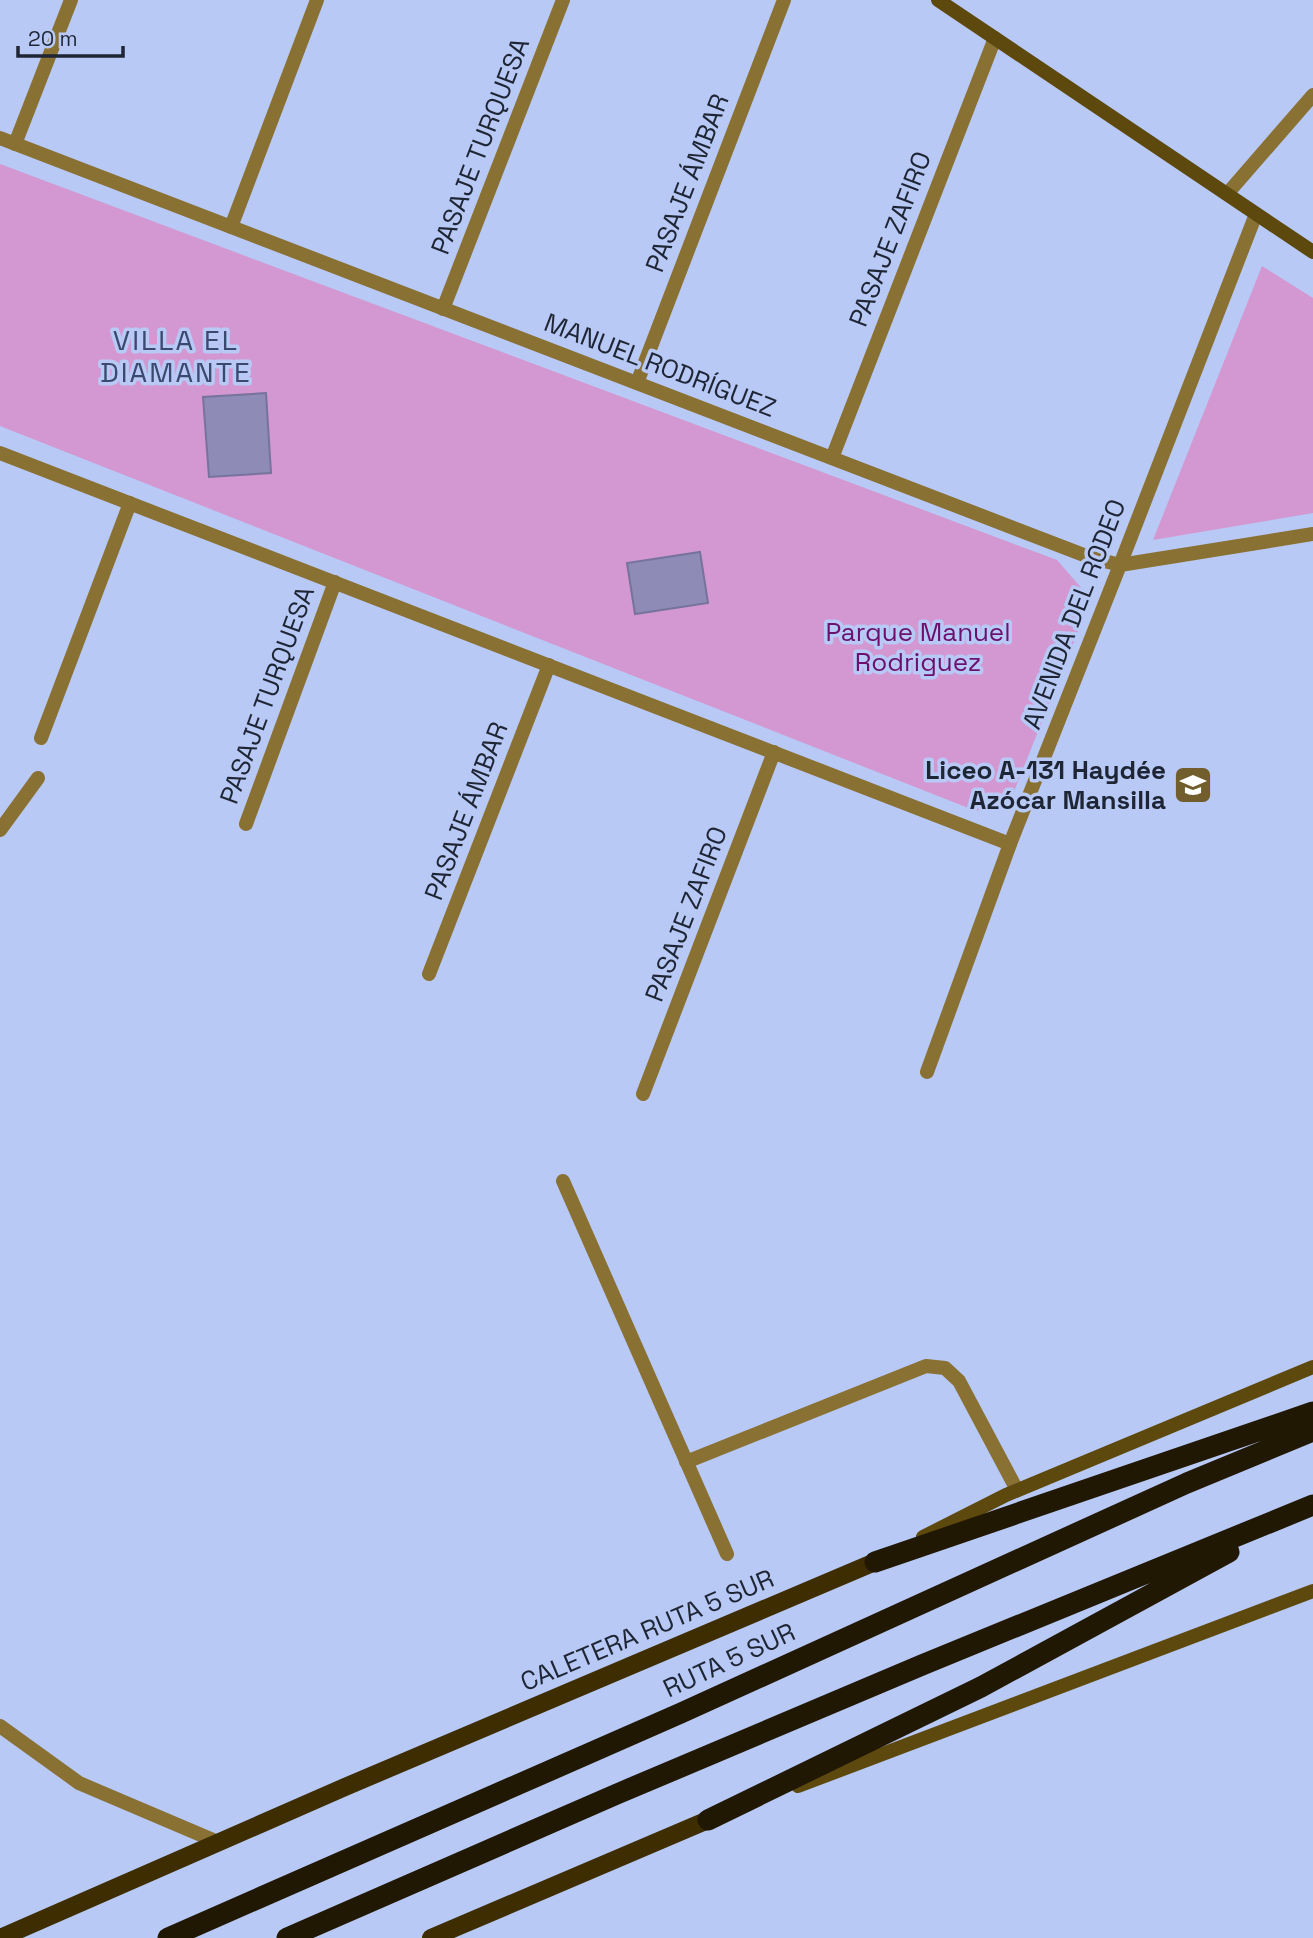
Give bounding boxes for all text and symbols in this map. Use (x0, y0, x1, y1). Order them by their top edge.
scale bar (18, 14, 122, 58)
text: 20 m (28, 25, 78, 52)
street label: PASAJE TURQUESA (423, 33, 537, 259)
street label: PASAJE ÁMBAR (637, 89, 737, 277)
street label: PASAJE ZAFIRO (841, 147, 939, 331)
street label: MANUEL RODRÍGUEZ (539, 305, 781, 425)
district label: VILLA EL DIAMANTE (100, 322, 252, 390)
street label: AVENIDA DEL RODEO (1014, 494, 1134, 734)
street label: PASAJE TURQUESA (212, 581, 322, 809)
park label: Parque Manuel Rodriguez (825, 615, 1011, 679)
street label: PASAJE ÁMBAR (416, 717, 516, 905)
place label: Liceo A-131 Haydée Azócar Mansilla (925, 753, 1166, 817)
school or university icon: Liceo A-131 Haydée Azócar Mansilla (1172, 764, 1214, 806)
street label: PASAJE ZAFIRO (637, 822, 735, 1006)
street label: CALETERA RUTA 5 SUR (515, 1562, 779, 1698)
street label: RUTA 5 SUR (658, 1616, 800, 1704)

